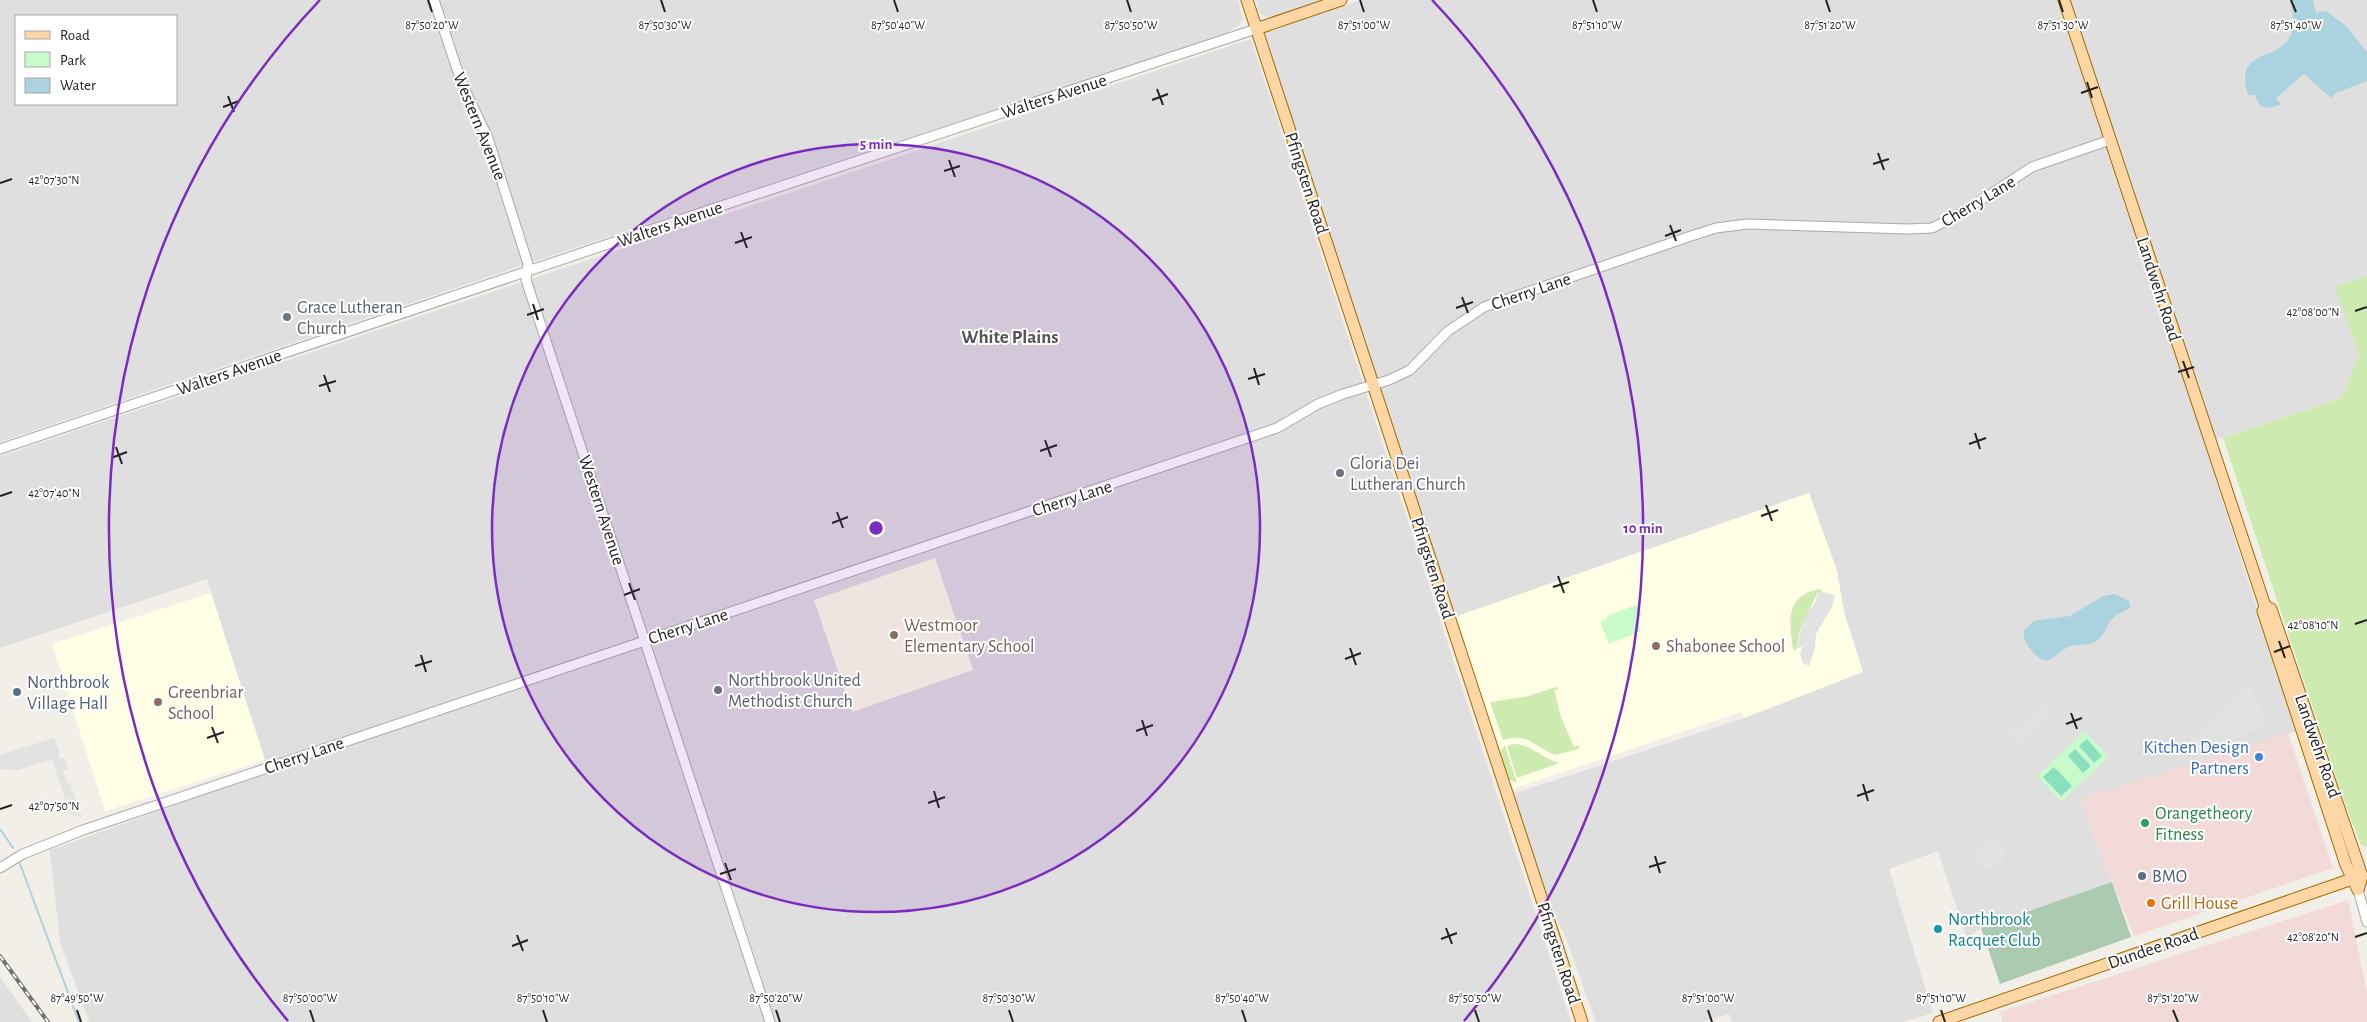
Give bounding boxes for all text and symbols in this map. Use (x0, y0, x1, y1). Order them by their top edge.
legend (15, 15, 178, 105)
text: 87°50'20"W (405, 19, 459, 31)
text: 87°50'30"W (638, 19, 692, 31)
text: 87°50'40"W (871, 19, 925, 31)
text: 87°50'50"W (1104, 19, 1158, 31)
text: 87°51'00"W (1338, 19, 1390, 31)
text: 87°51'10"W (1572, 19, 1622, 31)
text: 87°51'20"W (1804, 19, 1856, 31)
text: 87°51'30"W (2038, 19, 2089, 31)
text: 87°51'40"W (2270, 19, 2322, 31)
text: Road (60, 28, 90, 43)
text: Park (60, 53, 86, 68)
street label: Western Avenue (449, 70, 509, 183)
street label: Walters Avenue (999, 71, 1109, 122)
text: Water (60, 78, 96, 93)
street label: Pfingsten Road (1281, 130, 1331, 236)
text: 5 min (860, 137, 892, 152)
street label: Cherry Lane (1938, 173, 2019, 231)
text: 42°07'30"N (29, 174, 79, 186)
street label: Walters Avenue (616, 199, 725, 251)
street label: Landwehr Road (2133, 235, 2183, 344)
street label: Cherry Lane (1489, 270, 1573, 314)
place label: Grace Lutheran Church (297, 299, 403, 338)
text: 42°08'00"N (2287, 306, 2340, 318)
marker: Grace Lutheran Church (281, 311, 293, 323)
district label: White Plains (961, 328, 1059, 347)
street label: Walters Avenue (175, 347, 284, 399)
street label: Western Avenue (575, 453, 627, 568)
place label: Gloria Dei Lutheran Church (1350, 455, 1466, 494)
marker: Gloria Dei Lutheran Church (1334, 467, 1346, 479)
street label: Cherry Lane (1030, 478, 1114, 520)
text: 42°07'40"N (28, 487, 80, 499)
street label: Pfingsten Road (1407, 515, 1457, 621)
centre of rings (867, 519, 885, 537)
text: 10 min (1623, 521, 1663, 536)
street label: Cherry Lane (646, 606, 730, 648)
place label: Westmoor Elementary School (904, 617, 1035, 656)
text: 42°08'10"N (2288, 619, 2338, 631)
marker: Westmoor Elementary School (888, 629, 900, 641)
place label: Shabonee School (1666, 638, 1785, 656)
marker: Shabonee School (1650, 640, 1662, 652)
place label: Northbrook United Methodist Church (728, 672, 861, 711)
place label: Northbrook Village Hall (27, 674, 110, 713)
place label: Greenbriar School (168, 684, 243, 723)
marker: Northbrook United Methodist Church (712, 684, 724, 696)
marker: Northbrook Village Hall (11, 686, 23, 698)
street label: Landwehr Road (2291, 692, 2343, 800)
marker: Greenbriar School (152, 696, 164, 708)
street label: Cherry Lane (262, 734, 346, 778)
place label: Kitchen Design Partners (2143, 739, 2249, 778)
marker: Kitchen Design Partners (2253, 751, 2265, 763)
text: 42°07'50"N (29, 800, 80, 812)
place label: Orangetheory Fitness (2155, 805, 2253, 844)
marker: Orangetheory Fitness (2139, 817, 2151, 829)
place label: BMO (2152, 868, 2187, 886)
marker: BMO (2136, 870, 2148, 882)
place label: Grill House (2161, 895, 2238, 913)
marker: Grill House (2145, 897, 2157, 909)
street label: Pfingsten Road (1533, 900, 1583, 1006)
place label: Northbrook Racquet Club (1948, 911, 2040, 950)
marker: Northbrook Racquet Club (1932, 923, 1944, 935)
street label: Dundee Road (2106, 925, 2201, 973)
text: 42°08'20"N (2287, 931, 2339, 943)
text: 87°49'50"W (50, 992, 104, 1004)
text: 87°50'00"W (283, 992, 338, 1004)
text: 87°50'10"W (517, 992, 569, 1004)
text: 87°50'20"W (749, 992, 803, 1004)
text: 87°50'30"W (982, 992, 1036, 1004)
text: 87°50'40"W (1215, 992, 1269, 1004)
text: 87°50'50"W (1448, 992, 1502, 1004)
text: 87°51'00"W (1682, 992, 1734, 1004)
text: 87°51'10"W (1916, 992, 1966, 1004)
text: 87°51'20"W (2147, 992, 2199, 1004)

